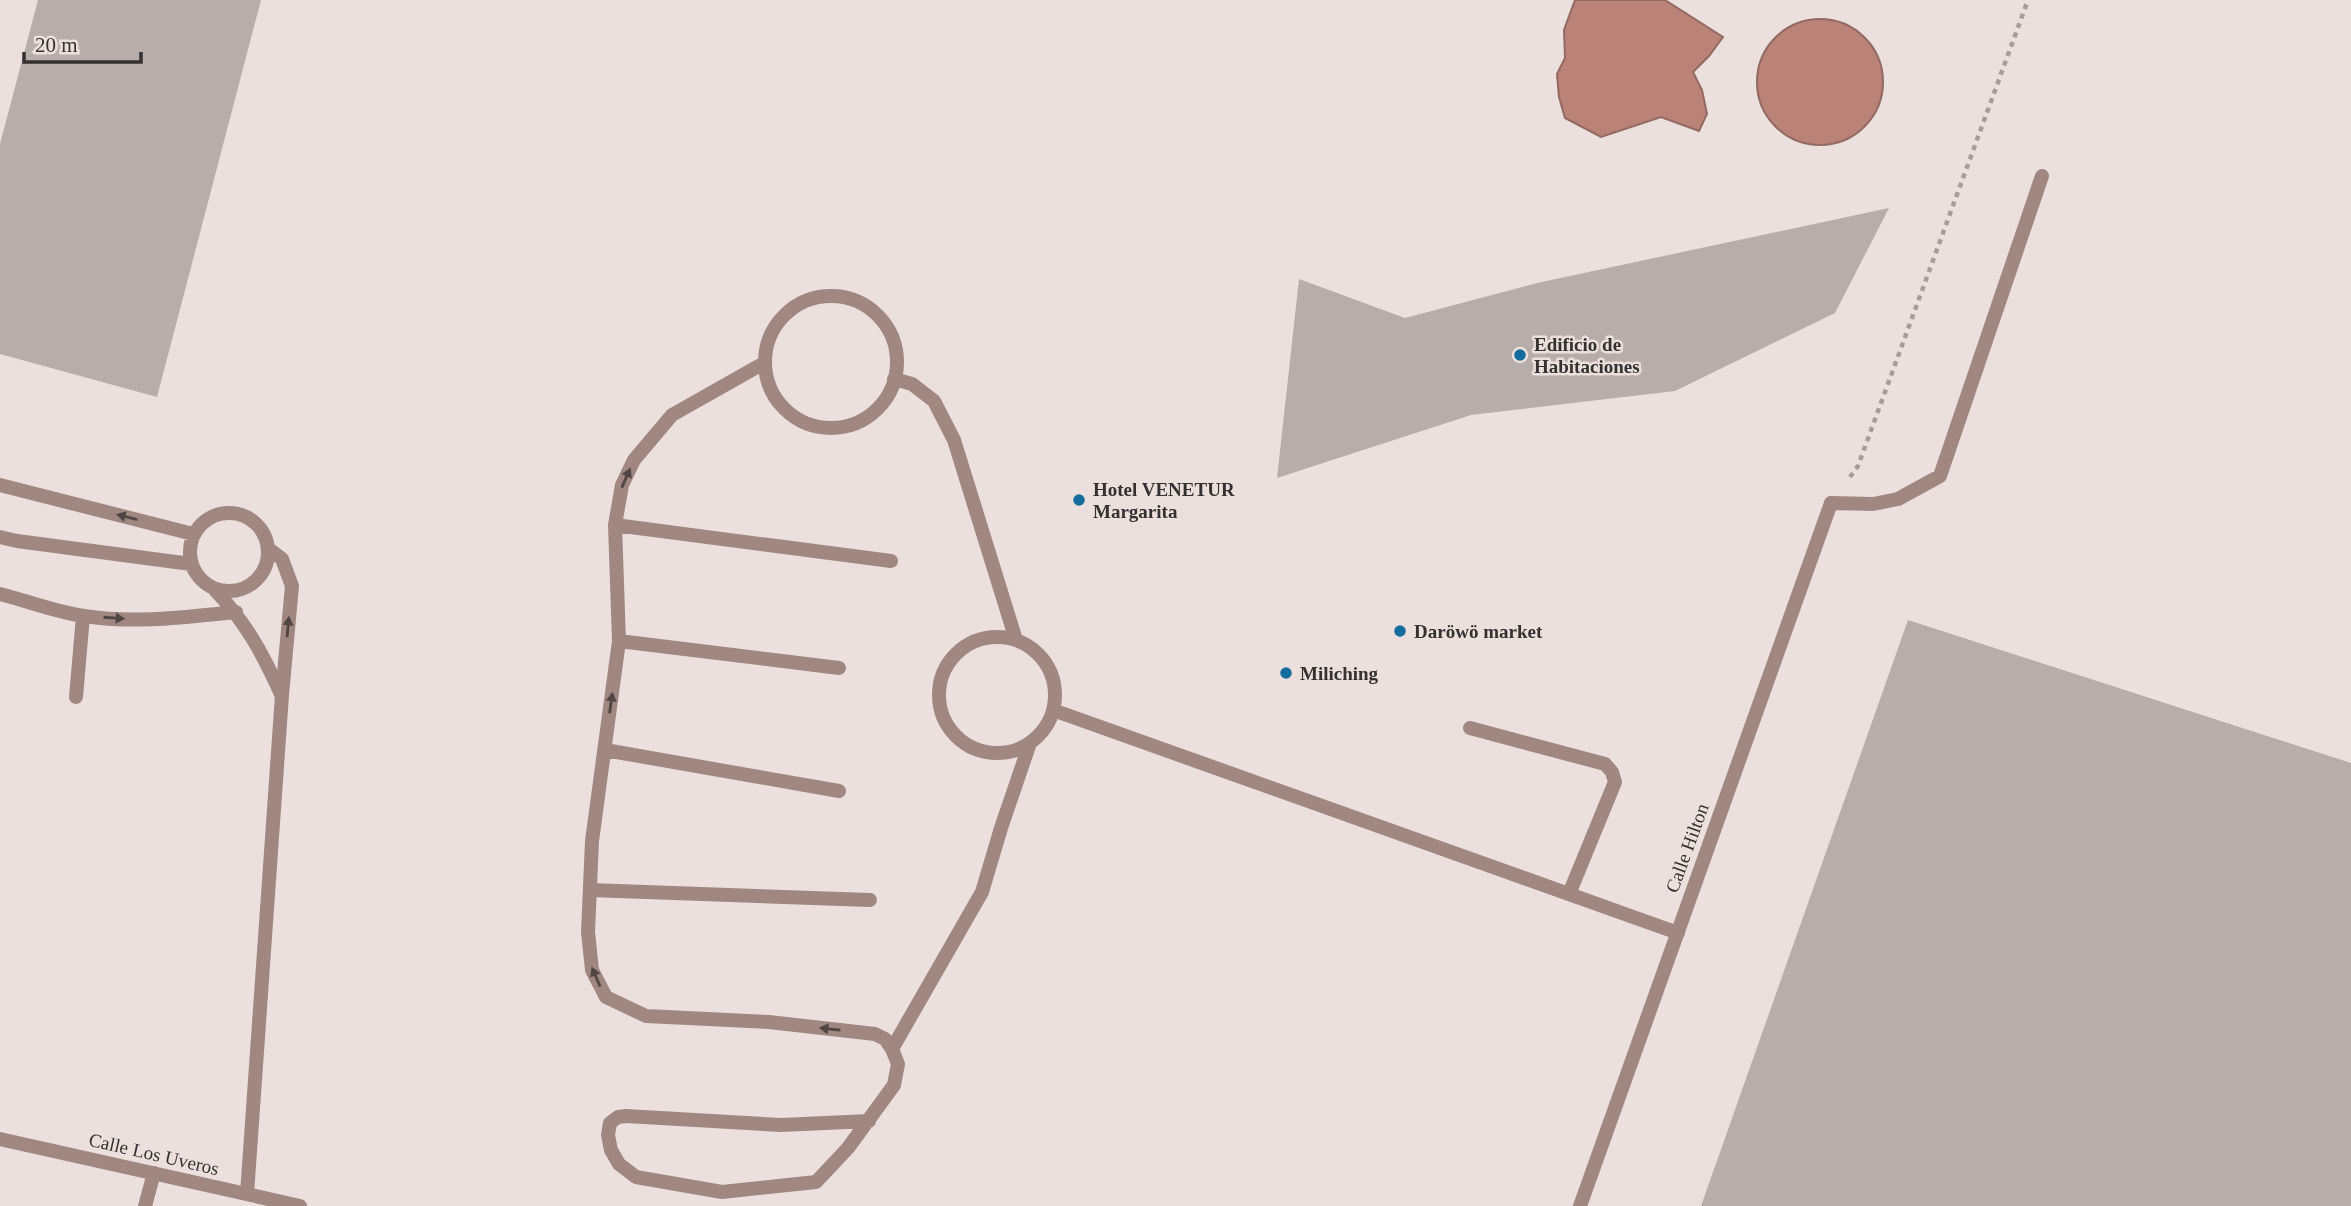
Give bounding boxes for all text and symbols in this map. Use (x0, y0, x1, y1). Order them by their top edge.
scale bar (24, 21, 142, 65)
text: 20 m (35, 33, 78, 57)
place label: Edificio de Habitaciones (1534, 334, 1640, 377)
marker: Edificio de Habitaciones (1512, 347, 1528, 363)
one-way arrow (621, 467, 632, 488)
place label: Hotel VENETUR Margarita (1093, 479, 1235, 522)
marker: Hotel VENETUR Margarita (1071, 492, 1087, 508)
one-way arrow (116, 511, 138, 522)
one-way arrow (104, 613, 126, 624)
one-way arrow (283, 616, 294, 638)
place label: Daröwö market (1414, 621, 1543, 642)
marker: Daröwö market (1392, 623, 1408, 639)
place label: Miliching (1300, 663, 1379, 684)
marker: Miliching (1278, 665, 1294, 681)
one-way arrow (606, 692, 617, 714)
street label: Calle Hilton (1661, 800, 1713, 895)
one-way arrow (590, 966, 601, 987)
one-way arrow (819, 1024, 841, 1035)
street label: Calle Los Uveros (87, 1129, 221, 1179)

